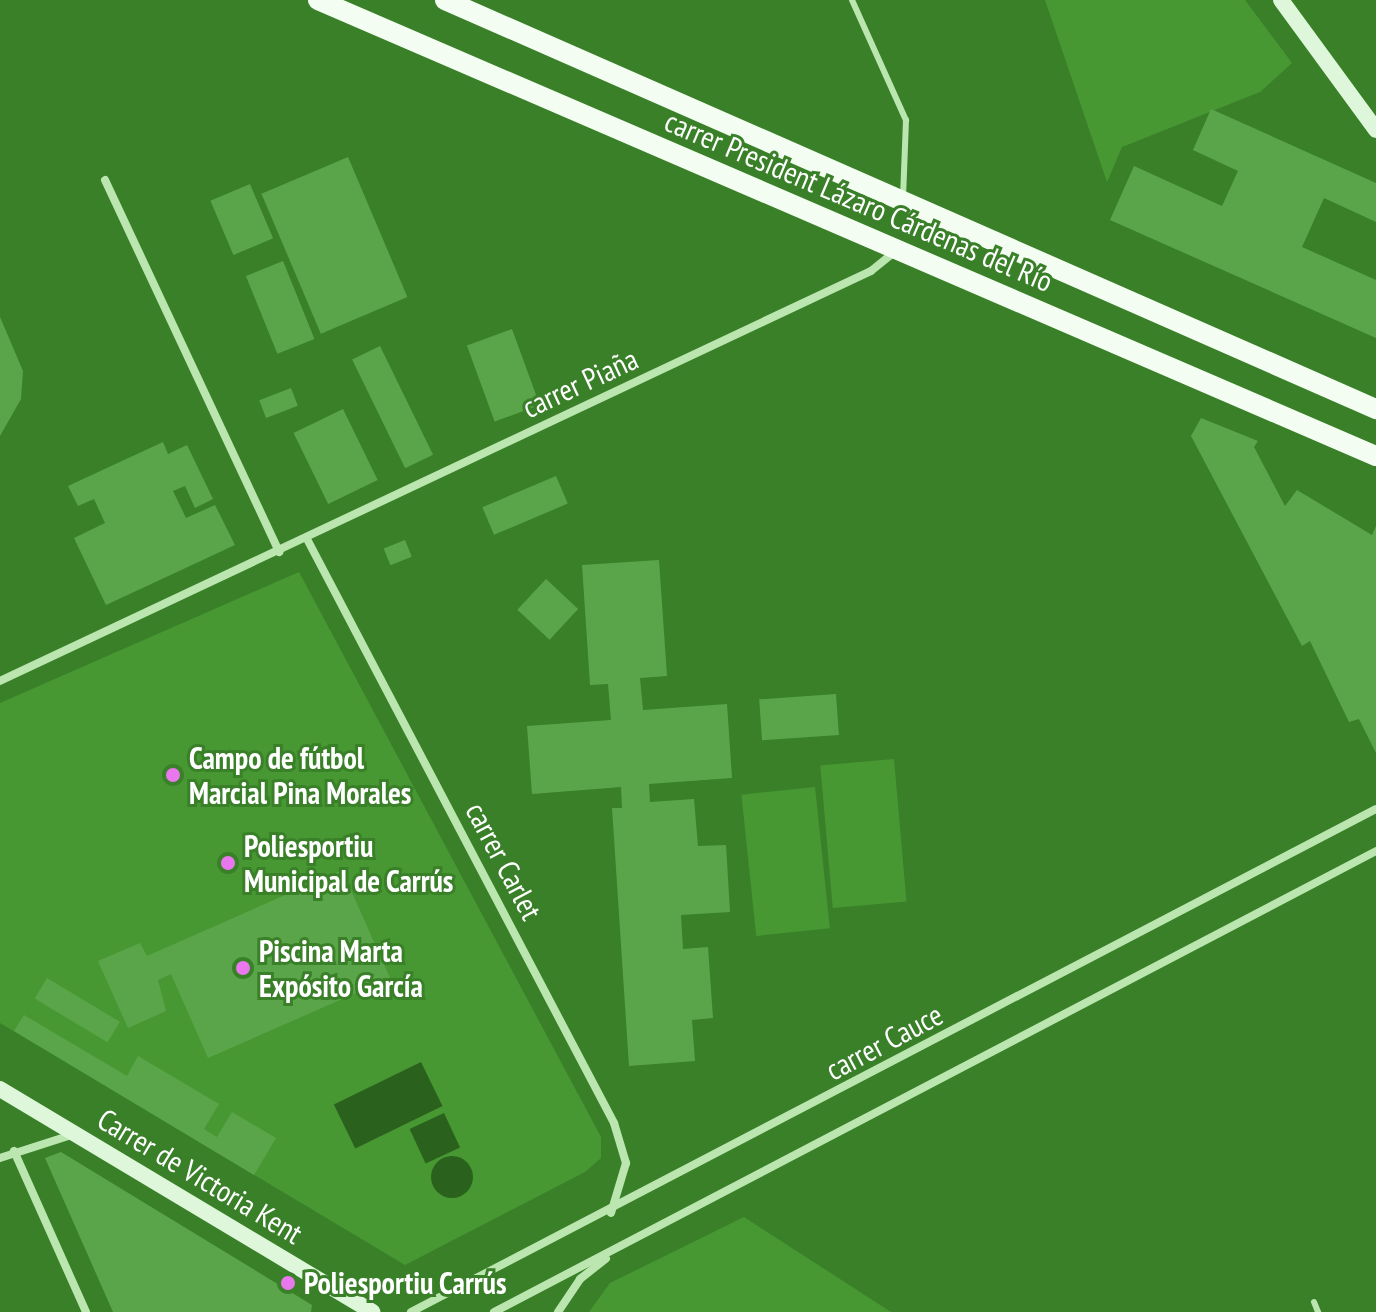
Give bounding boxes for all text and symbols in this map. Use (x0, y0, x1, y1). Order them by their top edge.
street label: carrer President Lázaro Cárdenas del Río (660, 103, 1058, 299)
street label: carrer Piaña (517, 341, 643, 425)
place label: Campo de fútbol Marcial Pina Morales (189, 740, 411, 810)
marker: Campo de fútbol Marcial Pina Morales (164, 766, 182, 784)
street label: carrer Carlet (458, 796, 550, 926)
place label: Poliesportiu Municipal de Carrús (244, 828, 454, 898)
marker: Poliesportiu Municipal de Carrús (219, 854, 237, 872)
place label: Piscina Marta Expósito García (259, 933, 423, 1004)
marker: Piscina Marta Expósito García (234, 959, 252, 977)
street label: carrer Cauce (819, 996, 949, 1088)
street label: Carrer de Victoria Kent (91, 1101, 309, 1251)
place label: Poliesportiu Carrús (304, 1265, 507, 1301)
marker: Poliesportiu Carrús (279, 1274, 297, 1292)

